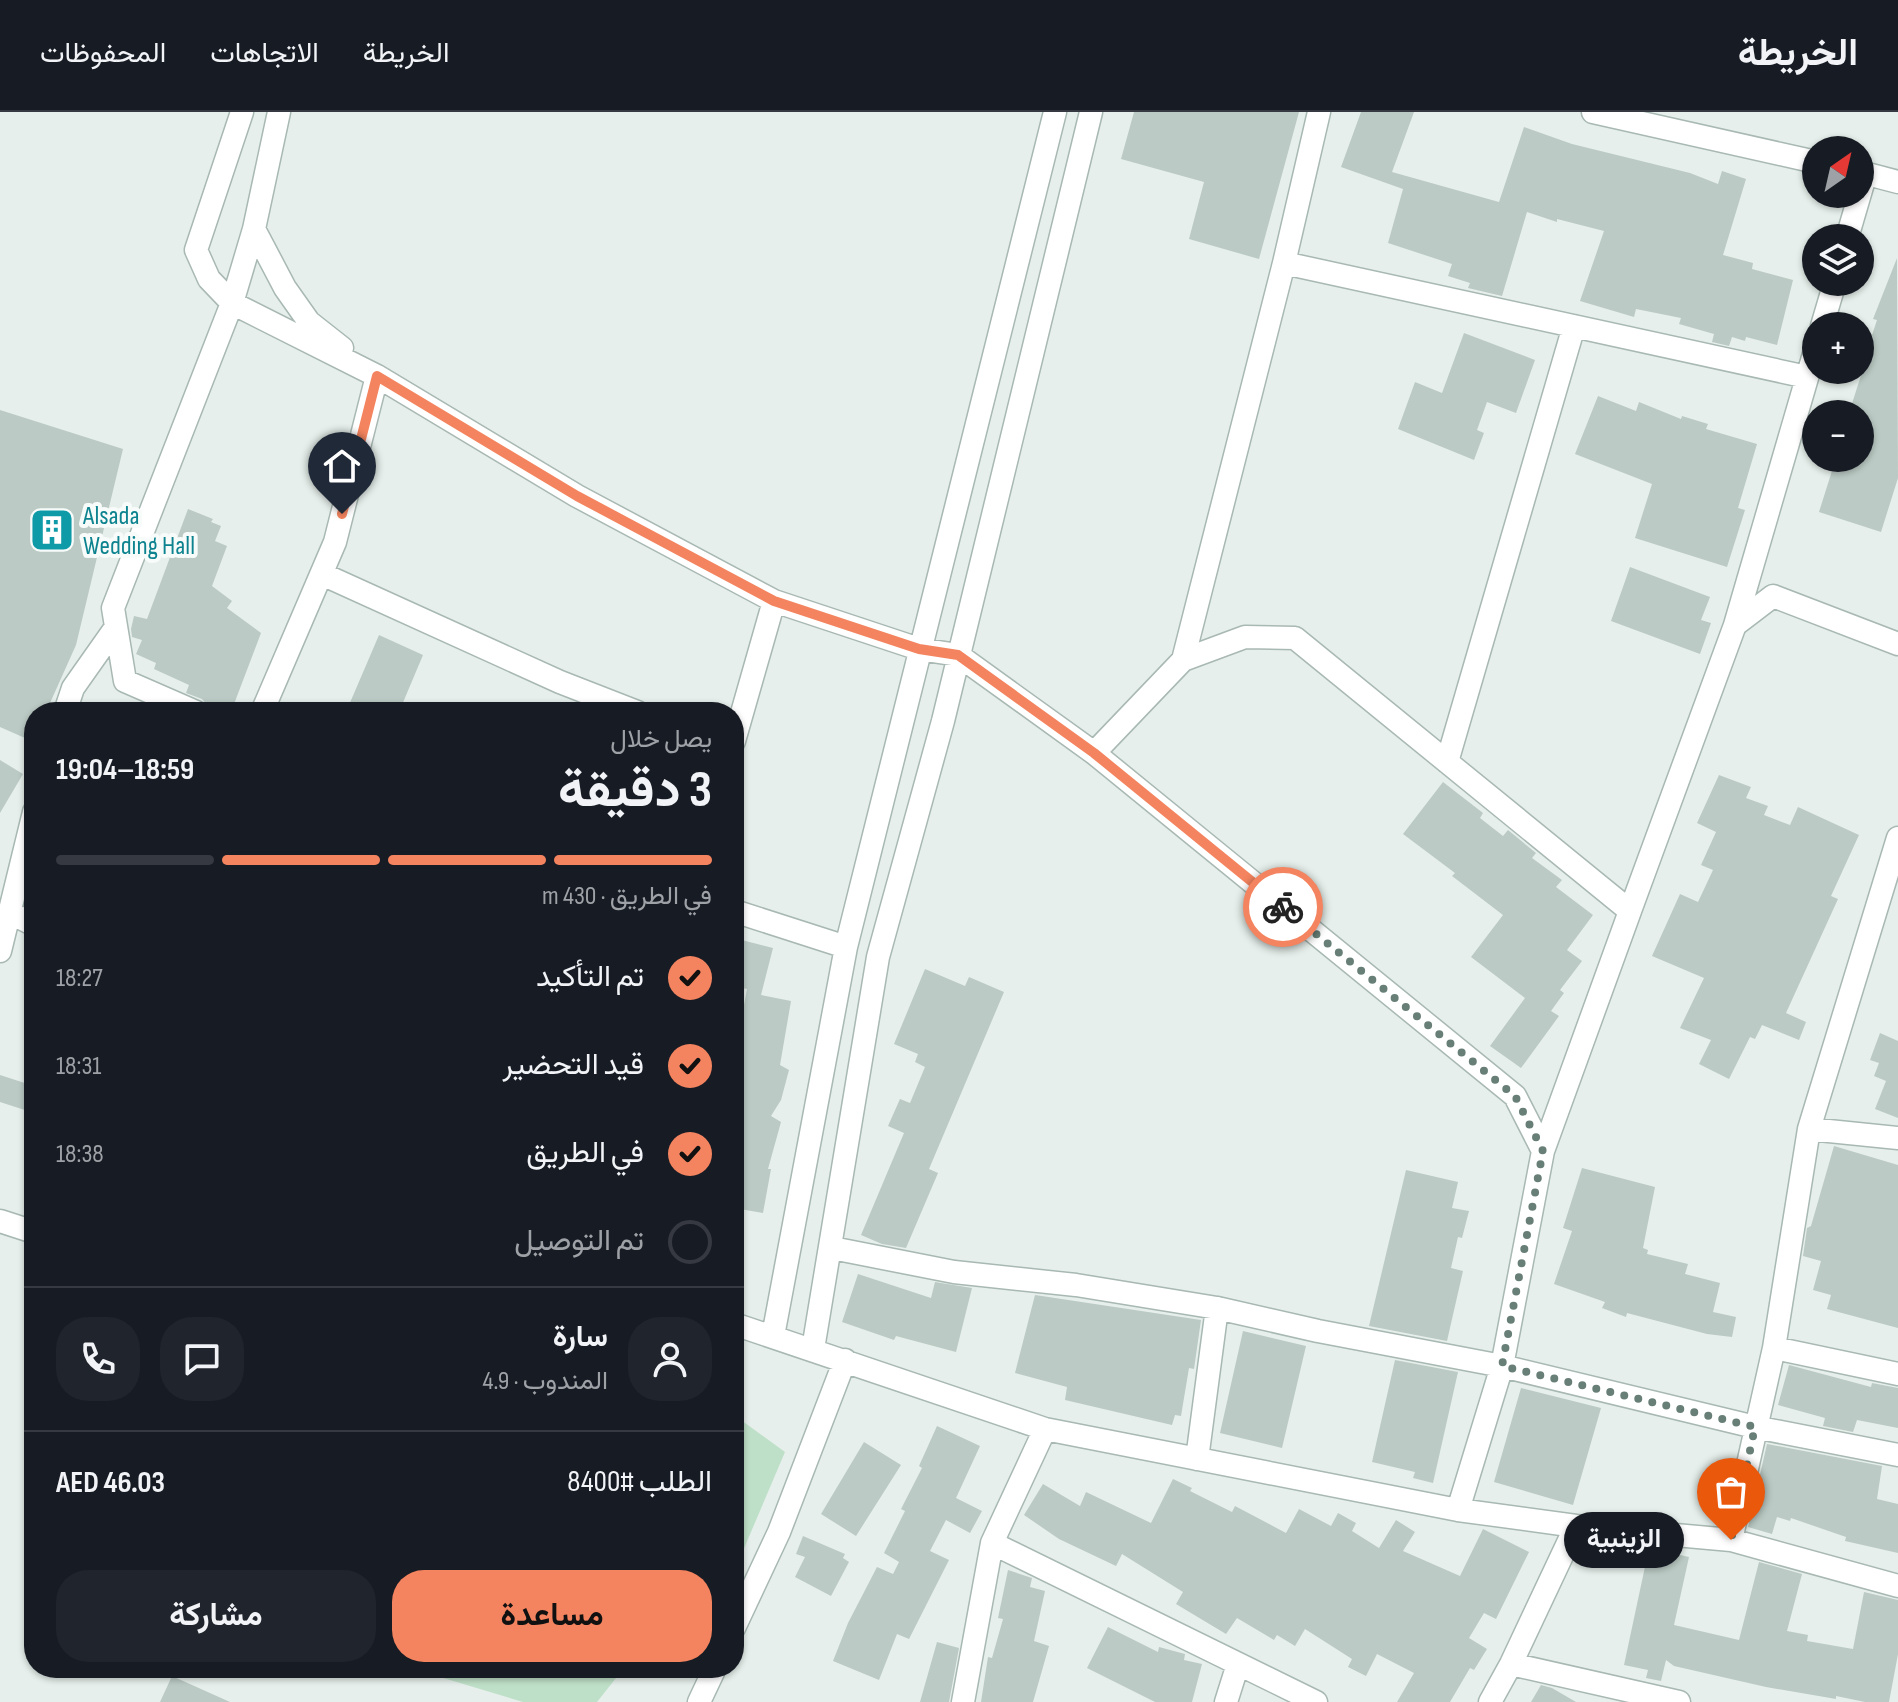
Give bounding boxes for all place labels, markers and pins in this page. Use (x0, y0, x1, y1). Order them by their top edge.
pin (308, 432, 376, 514)
place label: Alsada Wedding Hall (82, 501, 195, 562)
building icon: Alsada Wedding Hall (28, 506, 76, 554)
pin (1697, 1458, 1765, 1540)
callout: الزينبية (1563, 1512, 1683, 1568)

